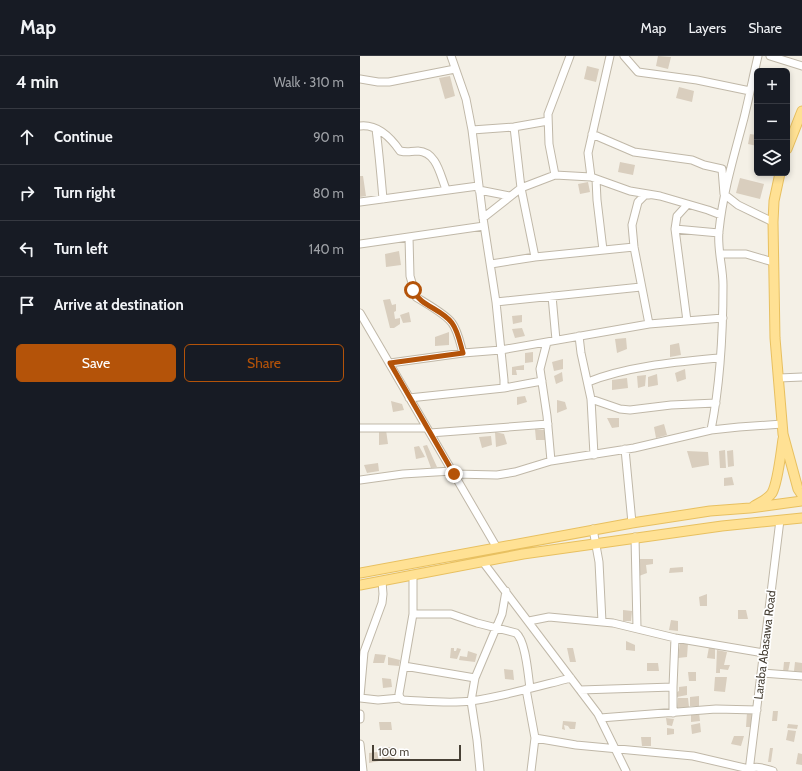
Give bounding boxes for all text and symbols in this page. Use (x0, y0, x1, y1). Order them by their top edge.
text: Map (20, 16, 56, 39)
text: Map (641, 19, 666, 37)
text: Layers (688, 19, 726, 37)
text: Share (748, 19, 782, 37)
map controls (754, 68, 790, 176)
button: + (754, 68, 790, 104)
text: 4 min (16, 72, 59, 92)
text: Walk · 310 m (273, 74, 344, 90)
button: − (754, 104, 790, 140)
icon: ahead (16, 126, 38, 148)
text: Continue (54, 128, 113, 146)
text: 90 m (313, 129, 344, 145)
button: layers (754, 140, 790, 176)
icon: right (16, 182, 38, 204)
text: Turn right (54, 184, 115, 202)
text: 80 m (313, 185, 344, 201)
icon: left (16, 238, 38, 260)
text: Turn left (54, 240, 108, 258)
text: 140 m (309, 241, 344, 257)
route start (404, 281, 422, 299)
icon: arrive (16, 294, 38, 316)
text: Arrive at destination (54, 296, 184, 314)
button: Save (16, 344, 176, 382)
button: Share (184, 344, 344, 382)
route end (445, 465, 463, 483)
street label: Laraba Abasawa Road (750, 589, 779, 700)
scale bar (372, 743, 461, 762)
text: 100 m (378, 745, 409, 759)

